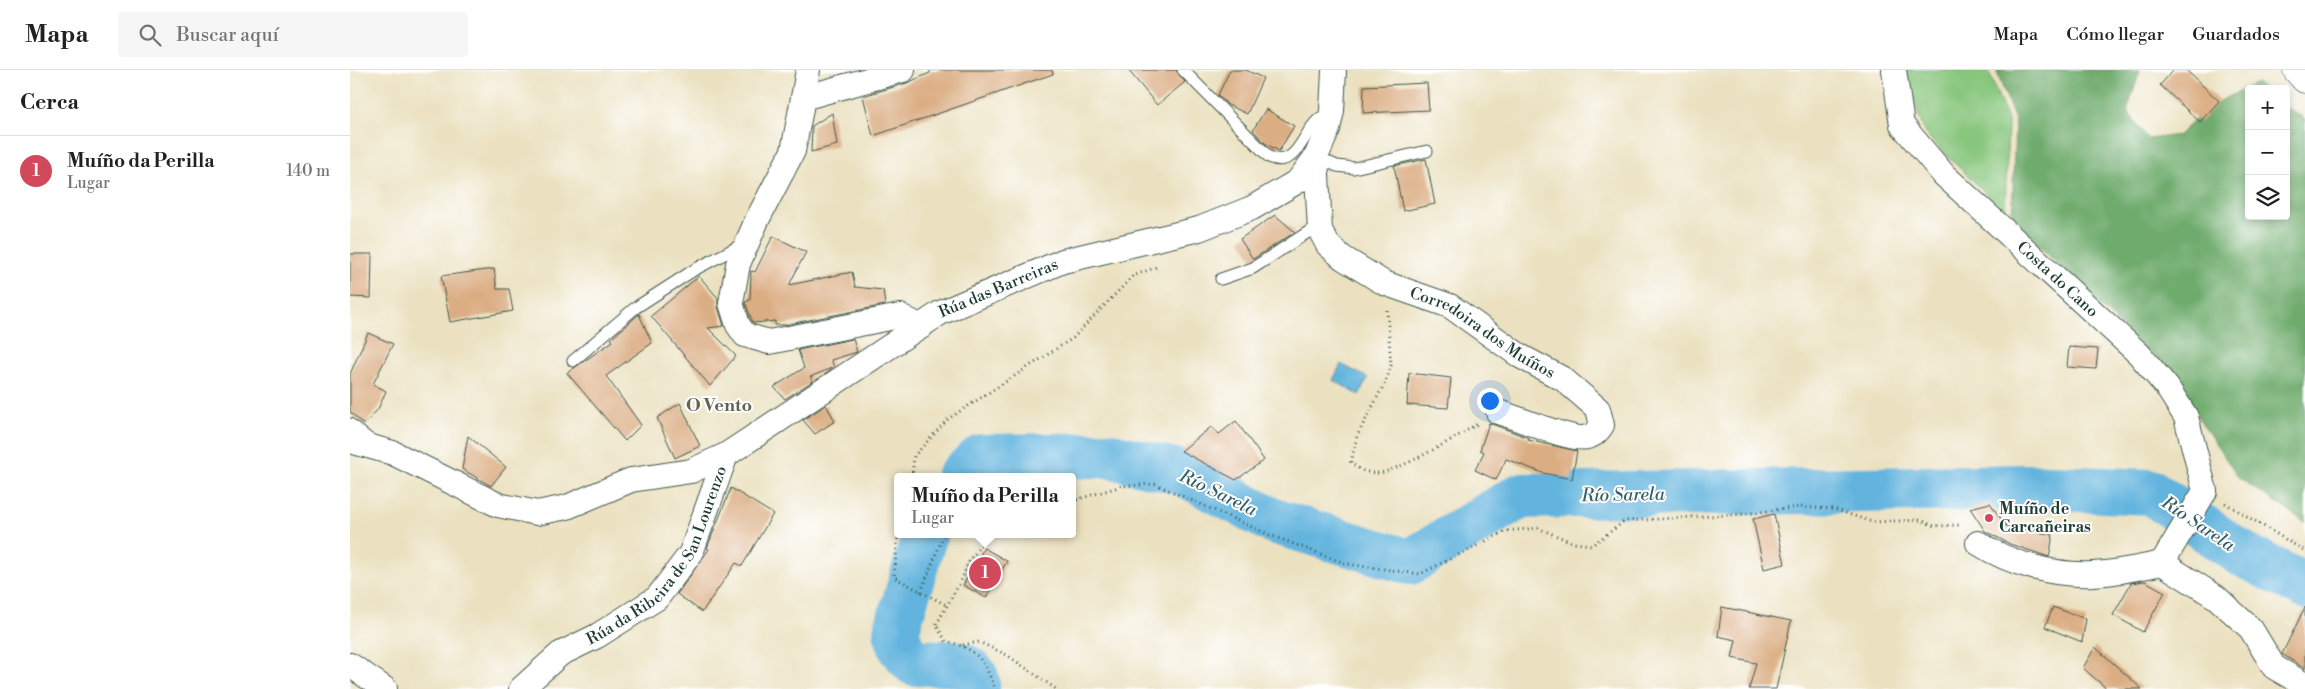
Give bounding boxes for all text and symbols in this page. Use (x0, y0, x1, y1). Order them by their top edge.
search box (118, 12, 468, 57)
text: Mapa (25, 20, 88, 50)
icon: search (136, 21, 164, 49)
text: Buscar aquí (176, 23, 279, 47)
text: Mapa (1994, 23, 2038, 46)
text: Cómo llegar (2066, 23, 2164, 46)
text: Guardados (2192, 23, 2280, 46)
map controls (2245, 85, 2290, 220)
button: + (2245, 85, 2290, 130)
text: Cerca (20, 90, 79, 116)
button: − (2245, 130, 2290, 175)
text: Muíño da Perilla (67, 149, 215, 173)
text: 1 (32, 161, 40, 181)
text: 140 m (286, 161, 330, 181)
text: Lugar (67, 173, 110, 193)
button: layers (2245, 175, 2290, 220)
street label: Costa do Cano (2013, 237, 2102, 322)
street label: Rúa das Barreiras (936, 254, 1061, 322)
street label: Corredoira dos Muíños (1407, 283, 1558, 383)
your location (1477, 388, 1503, 414)
district label: O Vento (686, 394, 752, 417)
street label: Rúa da Ribeira de San Lourenzo (583, 463, 731, 650)
water label: Río Sarela (1175, 464, 1261, 522)
popup (894, 473, 1076, 538)
water label: Río Sarela (1580, 483, 1666, 507)
text: Muíño da Perilla (911, 484, 1059, 508)
water label: Río Sarela (2156, 491, 2240, 557)
place label: Muíño de Carcañeiras (1999, 499, 2091, 537)
text: Lugar (911, 508, 954, 528)
marker: Muíño de Carcañeiras (1983, 512, 1995, 524)
pin: 1 (969, 554, 1001, 592)

